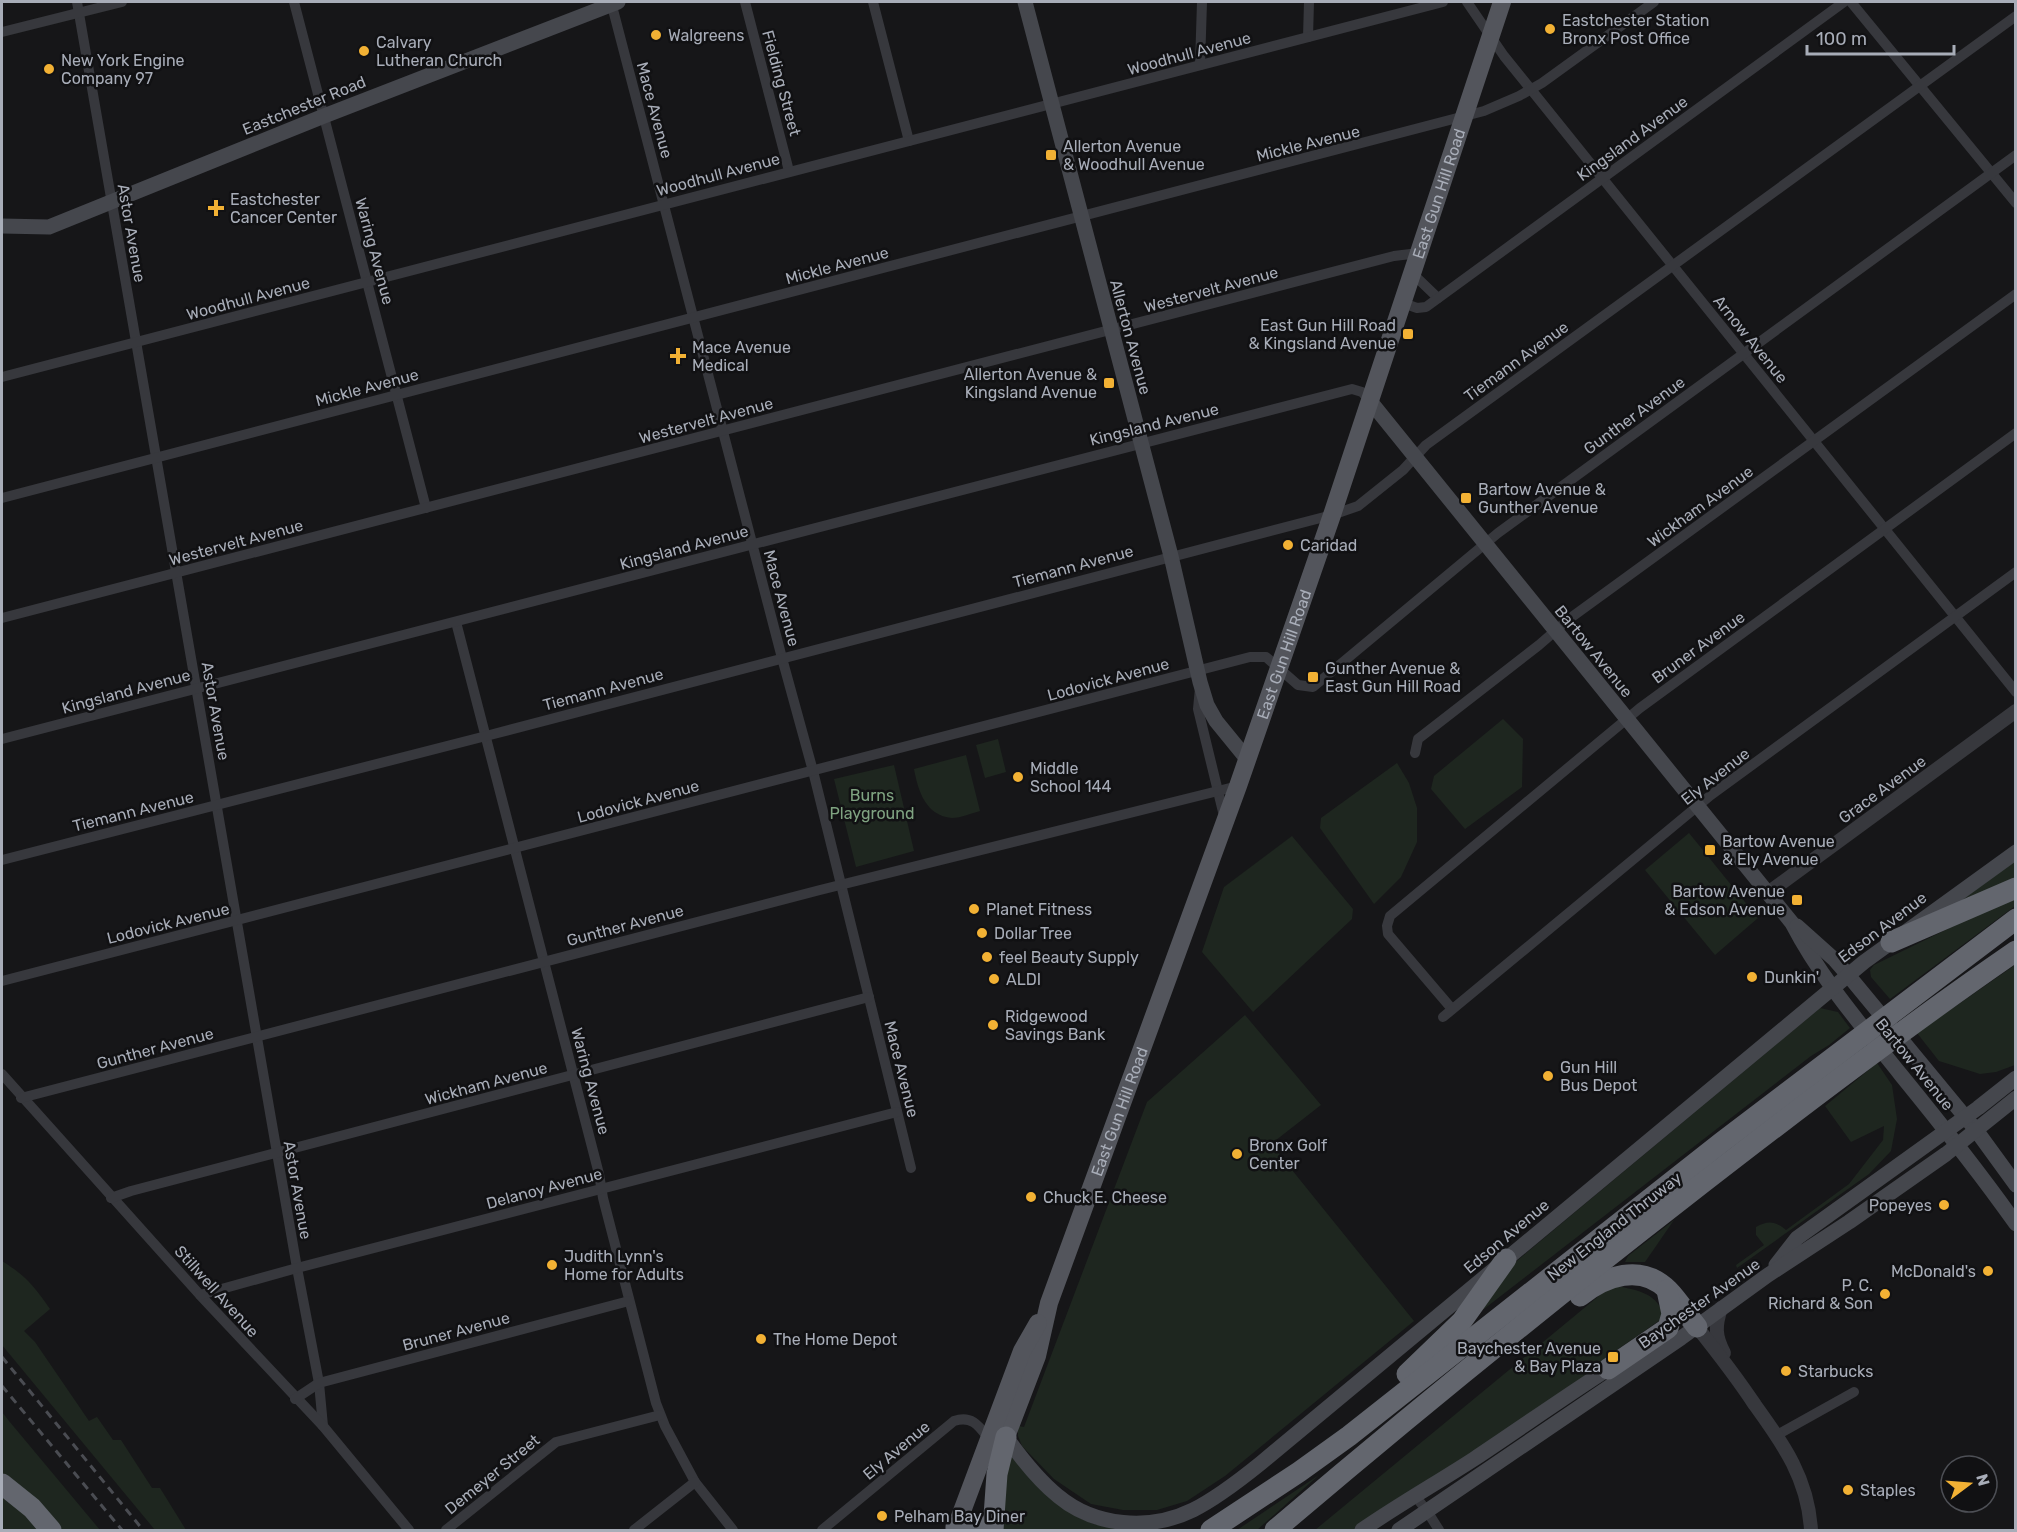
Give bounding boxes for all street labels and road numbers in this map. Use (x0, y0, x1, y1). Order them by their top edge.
street label: Fielding Street (758, 28, 805, 138)
street label: Woodhull Avenue (1125, 28, 1253, 79)
street label: Mace Avenue (633, 60, 676, 160)
street label: Eastchester Road (240, 72, 369, 139)
street label: Kingsland Avenue (1573, 92, 1691, 185)
street label: Mickle Avenue (1254, 121, 1362, 166)
street label: East Gun Hill Road (1409, 126, 1469, 261)
street label: Woodhull Avenue (654, 149, 782, 200)
street label: Astor Avenue (114, 182, 150, 284)
street label: Waring Avenue (351, 196, 398, 307)
street label: Mickle Avenue (783, 243, 891, 288)
street label: Westervelt Avenue (1142, 262, 1280, 317)
street label: Woodhull Avenue (184, 273, 312, 324)
street label: Allerton Avenue (1106, 278, 1155, 397)
street label: Arnow Avenue (1709, 292, 1792, 387)
street label: Tiemann Avenue (1461, 317, 1572, 406)
street label: Mickle Avenue (313, 365, 421, 410)
street label: Gunther Avenue (1580, 372, 1689, 458)
street label: Westervelt Avenue (637, 393, 775, 448)
street label: Kingsland Avenue (1088, 399, 1221, 450)
street label: Wickham Avenue (1644, 462, 1757, 551)
street label: Westervelt Avenue (167, 515, 305, 570)
street label: Kingsland Avenue (618, 521, 751, 574)
street label: Tiemann Avenue (1011, 541, 1136, 592)
street label: Mace Avenue (760, 548, 803, 648)
street label: East Gun Hill Road (1253, 587, 1315, 722)
street label: Bartow Avenue (1551, 601, 1637, 701)
street label: Bruner Avenue (1648, 607, 1749, 688)
street label: Lodovick Avenue (1045, 654, 1171, 705)
street label: Astor Avenue (198, 660, 234, 762)
street label: Tiemann Avenue (541, 664, 666, 715)
street label: Kingsland Avenue (60, 665, 193, 718)
street label: Ely Avenue (1677, 744, 1753, 809)
street label: Grace Avenue (1835, 751, 1930, 827)
street label: Lodovick Avenue (575, 776, 701, 827)
street label: Tiemann Avenue (71, 787, 196, 836)
street label: Edson Avenue (1834, 888, 1930, 967)
street label: Lodovick Avenue (105, 899, 231, 948)
street label: Gunther Avenue (565, 901, 686, 950)
street label: Bartow Avenue (1872, 1014, 1958, 1114)
street label: Mace Avenue (880, 1019, 923, 1119)
street label: Gunther Avenue (95, 1024, 216, 1073)
street label: Waring Avenue (567, 1026, 614, 1137)
street label: East Gun Hill Road (1087, 1044, 1152, 1179)
street label: Wickham Avenue (423, 1058, 550, 1109)
street label: Astor Avenue (280, 1139, 316, 1241)
street label: Delanoy Avenue (484, 1164, 604, 1213)
street label: New England Thruway (1543, 1168, 1685, 1285)
street label: Edson Avenue (1460, 1195, 1553, 1278)
street label: Stillwell Avenue (171, 1242, 263, 1341)
street label: Baychester Avenue (1635, 1254, 1764, 1353)
street label: Bruner Avenue (400, 1308, 512, 1355)
street label: Ely Avenue (859, 1417, 934, 1484)
street label: Demeyer Street (441, 1430, 543, 1518)

